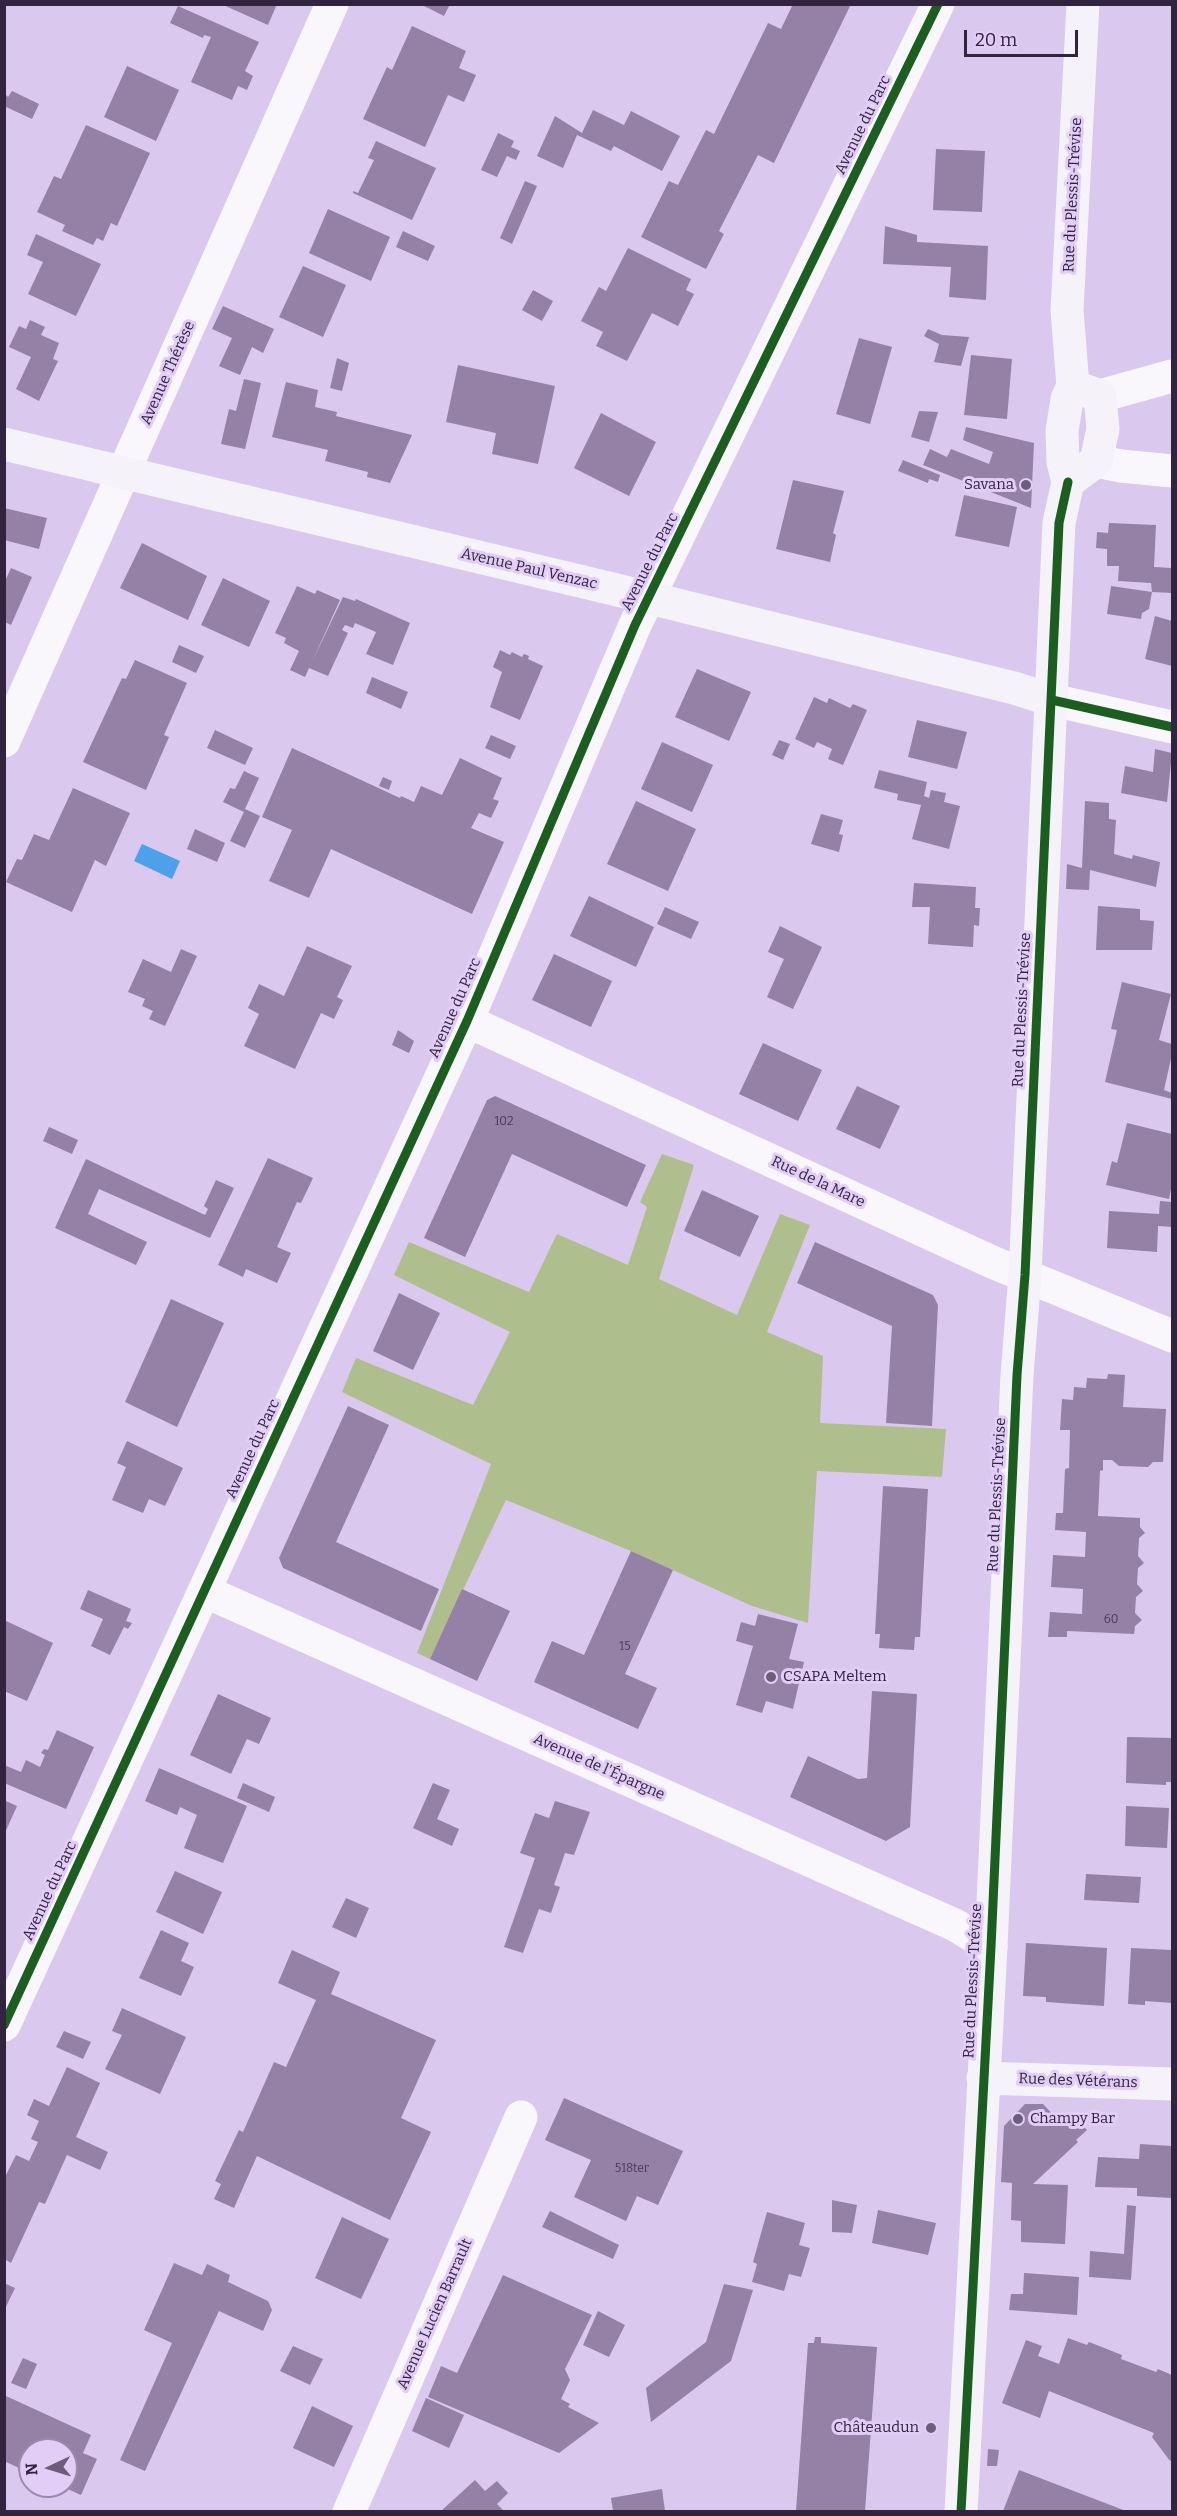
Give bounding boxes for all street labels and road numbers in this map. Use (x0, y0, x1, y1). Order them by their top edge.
street label: Avenue du Parc (831, 73, 895, 177)
street label: Rue du Plessis-Trévise (1060, 117, 1086, 273)
street label: Avenue Thérèse (137, 318, 199, 428)
street label: Avenue du Parc (618, 510, 682, 614)
street label: Avenue Paul Venzac (459, 545, 599, 593)
street label: Rue du Plessis-Trévise (1009, 932, 1035, 1088)
street label: Avenue du Parc (425, 955, 485, 1061)
street label: Rue de la Mare (768, 1152, 868, 1212)
street label: Avenue du Parc (222, 1396, 284, 1502)
street label: Rue du Plessis-Trévise (984, 1417, 1010, 1573)
street label: Avenue de l'Épargne (531, 1730, 667, 1804)
street label: Avenue du Parc (19, 1838, 81, 1944)
street label: Rue du Plessis-Trévise (960, 1903, 986, 2059)
street label: Rue des Vétérans (1018, 2070, 1138, 2092)
street label: Avenue Lucien Barrault (394, 2236, 476, 2392)

